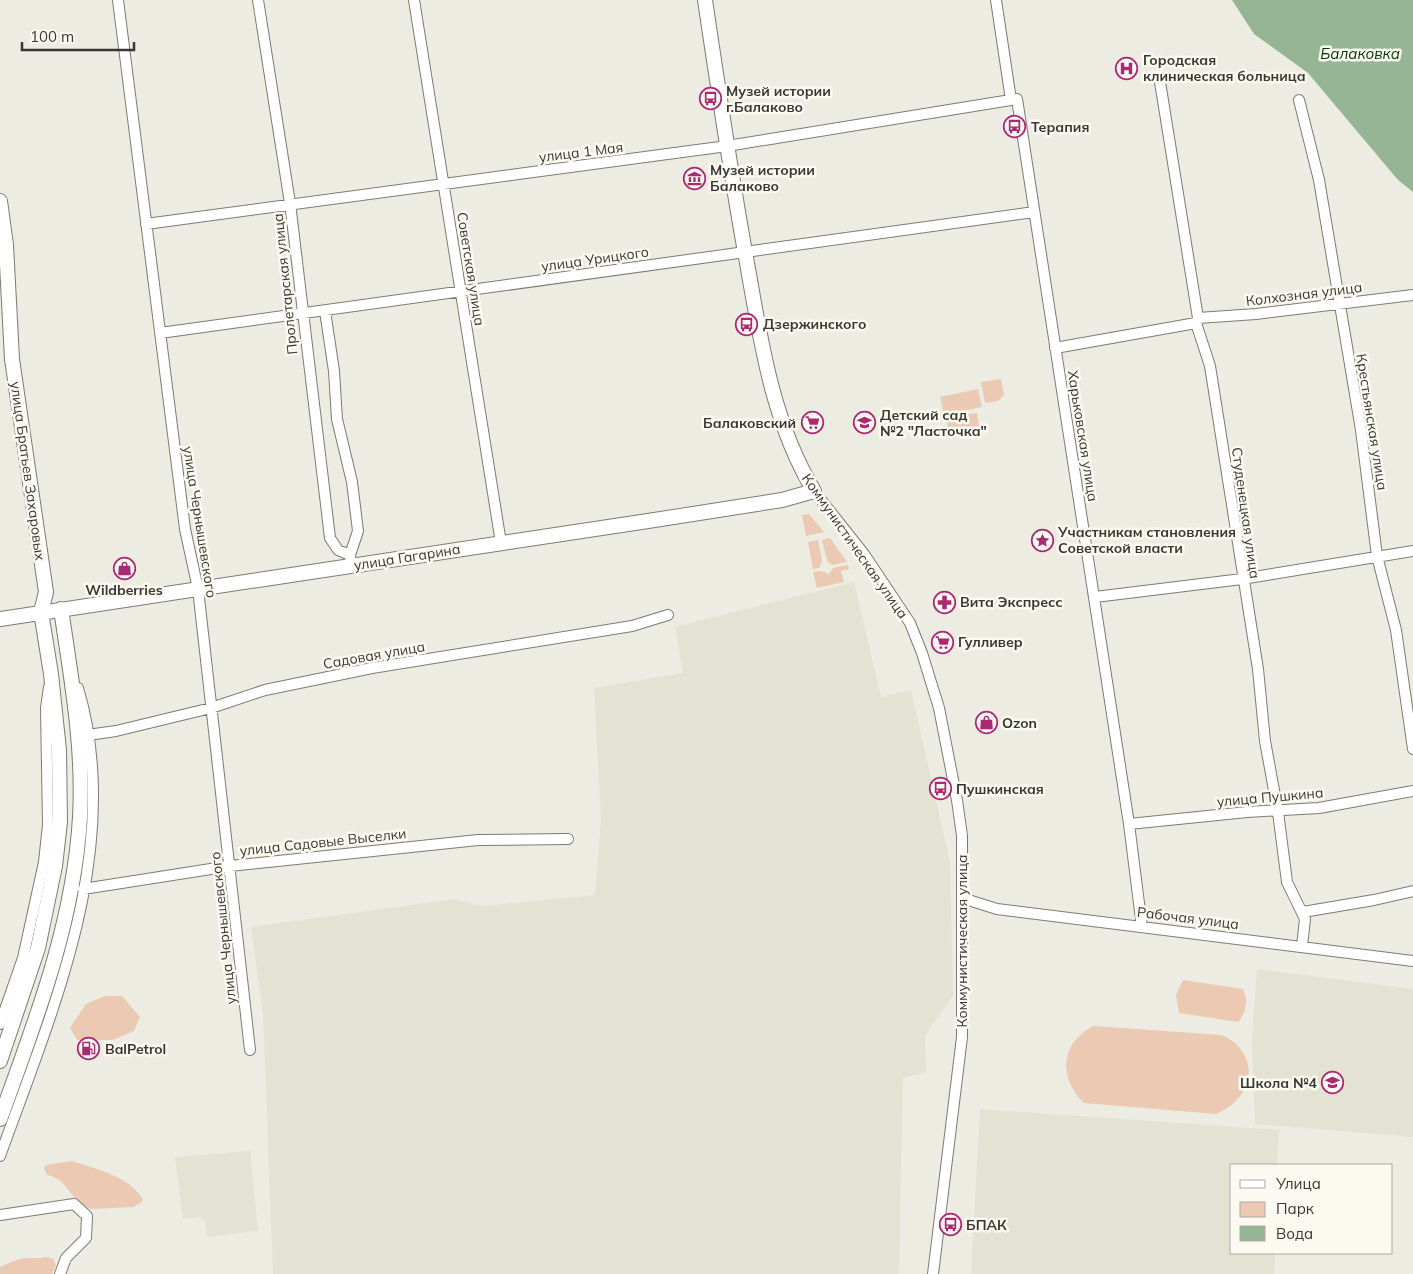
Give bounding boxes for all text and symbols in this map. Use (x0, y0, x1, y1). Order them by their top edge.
scale bar (22, 20, 135, 52)
text: 100 m (30, 27, 74, 46)
water label: Балаковка (1320, 44, 1400, 63)
place label: Городская клиническая больница (1143, 51, 1306, 85)
hospital icon: Городская клиническая больница (1115, 56, 1139, 80)
place label: Музей истории г.Балаково (726, 82, 831, 116)
bus stop icon: Музей истории г.Балаково (698, 87, 722, 111)
bus stop icon: Терапия (1003, 115, 1027, 139)
place label: Терапия (1031, 118, 1089, 136)
street label: улица 1 Мая (538, 138, 624, 166)
place label: Музей истории Балаково (710, 161, 815, 195)
museum icon: Музей истории Балаково (682, 166, 706, 190)
street label: Советская улица (453, 211, 489, 327)
street label: Пролетарская улица (269, 212, 301, 356)
street label: улица Урицкого (540, 243, 650, 275)
street label: Колхозная улица (1245, 278, 1363, 310)
bus stop icon: Дзержинского (735, 312, 759, 336)
place label: Дзержинского (763, 315, 867, 333)
street label: Крестьянская улица (1352, 352, 1392, 492)
street label: Харьковская улица (1064, 369, 1102, 503)
street label: улица Братьев Захаровых (7, 380, 50, 562)
place label: Детский сад №2 "Ласточка" (880, 406, 987, 440)
supermarket icon: Балаковский (800, 411, 824, 435)
school or university icon: Детский сад №2 "Ласточка" (852, 411, 876, 435)
place label: Балаковский (703, 414, 796, 432)
street label: улица Чернышевского (179, 445, 221, 599)
street label: Студенецкая улица (1228, 446, 1264, 580)
street label: Коммунистическая улица (798, 470, 912, 622)
place label: Участникам становления Советской власти (1057, 523, 1236, 557)
place icon: Участникам становления Советской власти (1030, 528, 1054, 552)
street label: улица Гагарина (353, 540, 461, 574)
shop icon: Wildberries (112, 556, 136, 580)
place label: Wildberries (85, 581, 163, 599)
pharmacy icon: Вита Экспресс (932, 590, 956, 614)
place label: Вита Экспресс (960, 593, 1063, 611)
supermarket icon: Гулливер (930, 630, 954, 654)
place label: Гулливер (958, 633, 1023, 651)
street label: Садовая улица (322, 637, 426, 673)
shop icon: Ozon (974, 711, 998, 735)
place label: Ozon (1002, 714, 1037, 732)
bus stop icon: Пушкинская (928, 777, 952, 801)
place label: Пушкинская (956, 780, 1044, 798)
street label: улица Пушкина (1216, 783, 1324, 811)
street label: улица Садовые Выселки (239, 824, 407, 860)
street label: улица Чернышевского (206, 851, 240, 1005)
street label: Коммунистическая улица (953, 854, 971, 1028)
street label: Рабочая улица (1136, 903, 1240, 933)
fuel station icon: BalPetrol (77, 1037, 101, 1061)
place label: BalPetrol (105, 1040, 166, 1058)
school or university icon: Школа №4 (1321, 1071, 1345, 1095)
place label: Школа №4 (1240, 1074, 1318, 1092)
legend (1230, 1164, 1393, 1254)
text: Улица (1275, 1174, 1321, 1193)
text: Парк (1276, 1199, 1315, 1218)
bus stop icon: БПАК (938, 1213, 962, 1237)
place label: БПАК (966, 1216, 1007, 1234)
text: Вода (1276, 1224, 1313, 1243)

